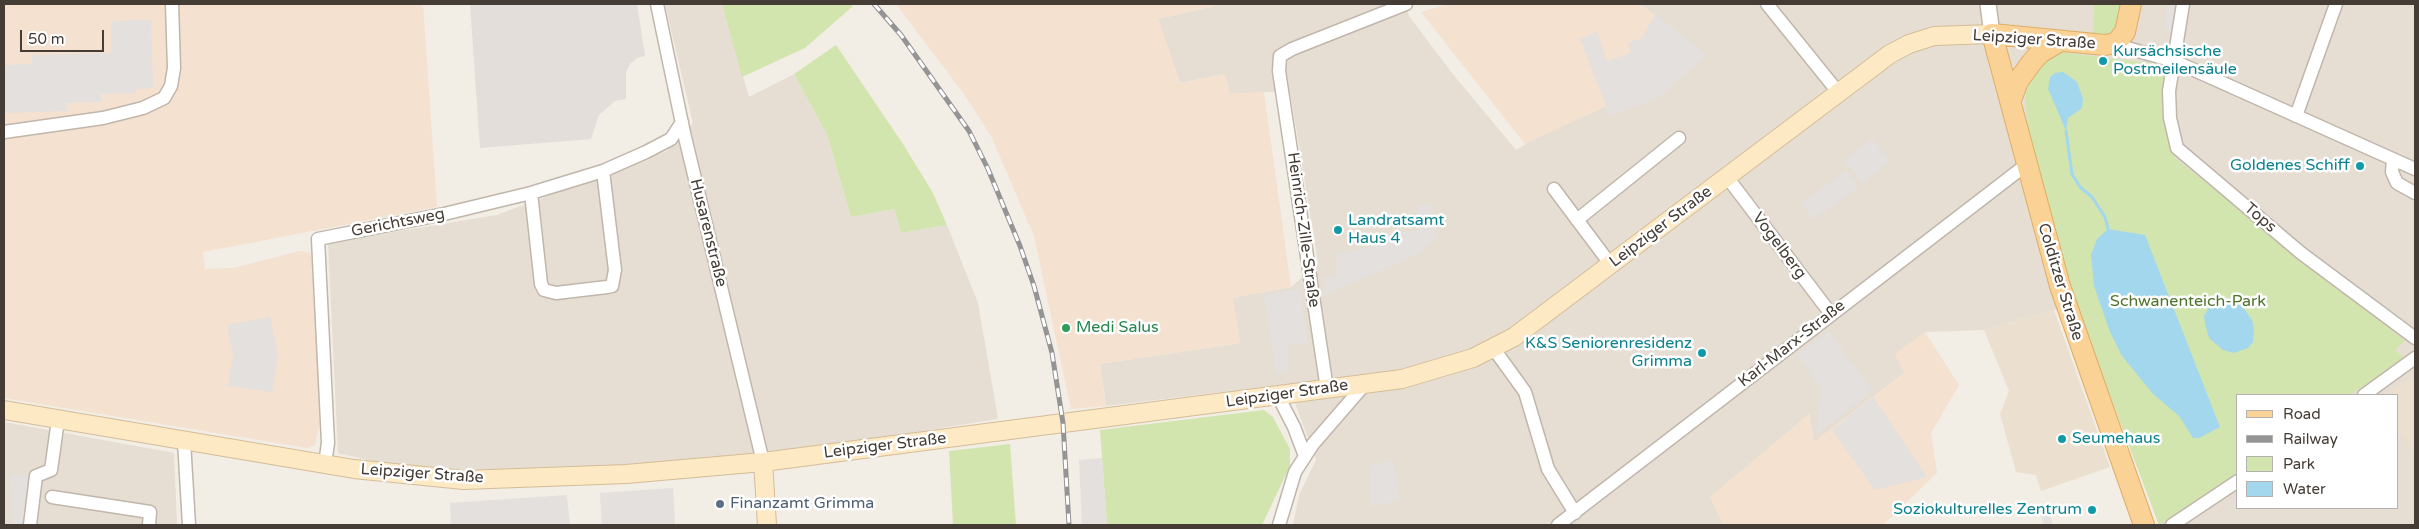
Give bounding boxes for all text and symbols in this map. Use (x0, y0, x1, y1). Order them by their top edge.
scale bar (22, 20, 106, 52)
street label: Leipziger Straße (1972, 26, 2096, 54)
text: 50 m (28, 30, 65, 48)
place label: Kursächsische Postmeilensäule (2113, 42, 2237, 80)
marker: Kursächsische Postmeilensäule (2097, 55, 2109, 67)
street label: Heinrich-Zille-Straße (1283, 151, 1323, 309)
place label: Goldenes Schiff (2230, 156, 2350, 176)
marker: Goldenes Schiff (2354, 160, 2366, 172)
street label: Husarenstraße (685, 177, 731, 289)
street label: Leipziger Straße (1606, 182, 1716, 272)
street label: Tops (2240, 199, 2280, 237)
street label: Gerichtsweg (350, 205, 446, 241)
street label: Vogelberg (1748, 209, 1810, 283)
place label: Landratsamt Haus 4 (1348, 211, 1444, 249)
street label: Colditzer Straße (2033, 221, 2087, 343)
marker: Landratsamt Haus 4 (1332, 224, 1344, 236)
park label: Schwanenteich-Park (2110, 292, 2266, 312)
street label: Karl-Marx-Straße (1735, 296, 1849, 392)
place label: Medi Salus (1076, 318, 1159, 338)
marker: Medi Salus (1060, 322, 1072, 334)
place label: K&S Seniorenresidenz Grimma (1525, 334, 1692, 372)
marker: K&S Seniorenresidenz Grimma (1696, 347, 1708, 359)
street label: Leipziger Straße (1225, 376, 1349, 412)
legend (2236, 394, 2399, 509)
text: Road (2283, 405, 2321, 423)
street label: Leipziger Straße (823, 429, 947, 463)
place label: Seumehaus (2072, 429, 2160, 449)
text: Railway (2283, 430, 2338, 448)
marker: Seumehaus (2056, 433, 2068, 445)
text: Park (2283, 455, 2315, 473)
street label: Leipziger Straße (360, 460, 484, 488)
text: Water (2283, 480, 2326, 498)
place label: Finanzamt Grimma (730, 494, 874, 514)
marker: Finanzamt Grimma (714, 498, 726, 510)
place label: Soziokulturelles Zentrum (1893, 500, 2082, 520)
marker: Soziokulturelles Zentrum (2086, 504, 2098, 516)

